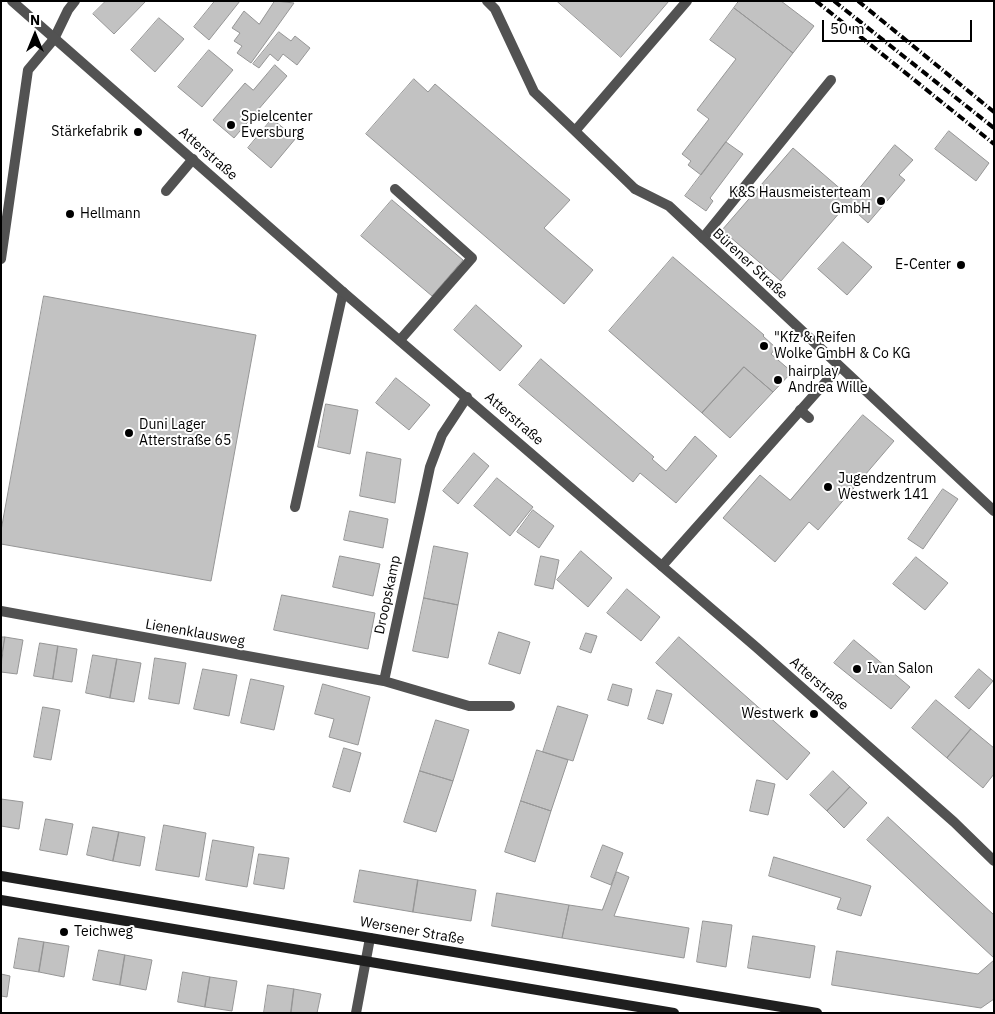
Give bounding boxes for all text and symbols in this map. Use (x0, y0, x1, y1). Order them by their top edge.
north arrow (10, 10, 60, 60)
scale bar (825, 10, 975, 42)
text: N (30, 11, 40, 29)
text: 50 m (830, 19, 865, 38)
place label: Spielcenter Eversburg (241, 109, 313, 142)
marker: Spielcenter Eversburg (225, 119, 237, 131)
place label: Stärkefabrik (51, 124, 128, 140)
street label: Atterstraße (175, 124, 241, 184)
marker: Stärkefabrik (132, 126, 144, 138)
place label: K&S Hausmeisterteam GmbH (729, 185, 871, 218)
marker: K&S Hausmeisterteam GmbH (875, 195, 887, 207)
place label: Hellmann (80, 206, 141, 222)
marker: Hellmann (64, 208, 76, 220)
street label: Bürener Straße (709, 225, 791, 303)
place label: E-Center (895, 257, 951, 273)
marker: E-Center (955, 259, 967, 271)
place label: "Kfz & Reifen Wolke GmbH & Co KG (774, 330, 910, 362)
marker: "Kfz & Reifen Wolke GmbH & Co KG (758, 340, 770, 352)
place label: hairplay Andrea Wille (788, 364, 868, 397)
marker: hairplay Andrea Wille (772, 374, 784, 386)
street label: Atterstraße (481, 389, 547, 449)
place label: Duni Lager Atterstraße 65 (139, 417, 231, 450)
marker: Duni Lager Atterstraße 65 (123, 427, 135, 439)
place label: Jugendzentrum Westwerk 141 (838, 471, 936, 504)
marker: Jugendzentrum Westwerk 141 (822, 481, 834, 493)
street label: Droopskamp (371, 554, 405, 636)
street label: Lienenklausweg (144, 616, 246, 650)
street label: Atterstraße (786, 654, 852, 714)
place label: Ivan Salon (867, 661, 933, 677)
marker: Ivan Salon (851, 663, 863, 675)
place label: Westwerk (742, 706, 804, 722)
marker: Westwerk (808, 708, 820, 720)
street label: Wersener Straße (358, 914, 466, 948)
place label: Teichweg (74, 924, 133, 940)
marker: Teichweg (58, 926, 70, 938)

